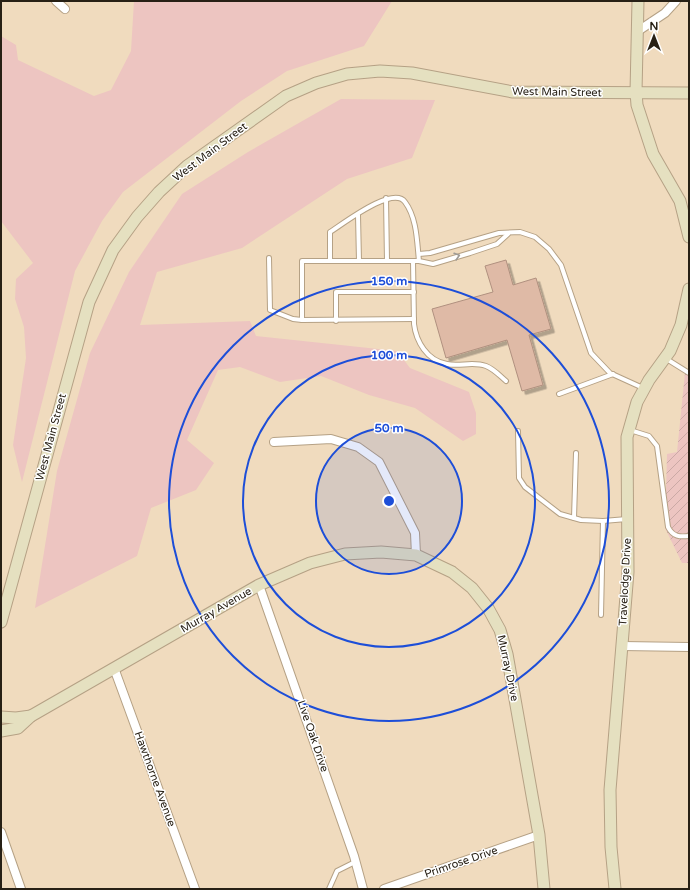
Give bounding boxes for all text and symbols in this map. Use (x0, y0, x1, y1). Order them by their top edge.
north arrow (634, 16, 674, 56)
text: N (650, 20, 658, 33)
street label: West Main Street (512, 85, 602, 99)
street label: West Main Street (170, 120, 250, 184)
one-way arrow (453, 252, 460, 261)
text: 150 m (371, 274, 407, 288)
text: 100 m (371, 348, 407, 362)
street label: West Main Street (33, 392, 69, 482)
text: 50 m (374, 421, 404, 435)
centre of rings (382, 494, 396, 508)
street label: Travelodge Drive (616, 538, 634, 626)
street label: Murray Avenue (178, 584, 254, 636)
street label: Murray Drive (495, 634, 521, 702)
street label: Live Oak Drive (295, 698, 331, 774)
street label: Hawthorne Avenue (132, 730, 178, 828)
street label: Primrose Drive (423, 843, 499, 881)

